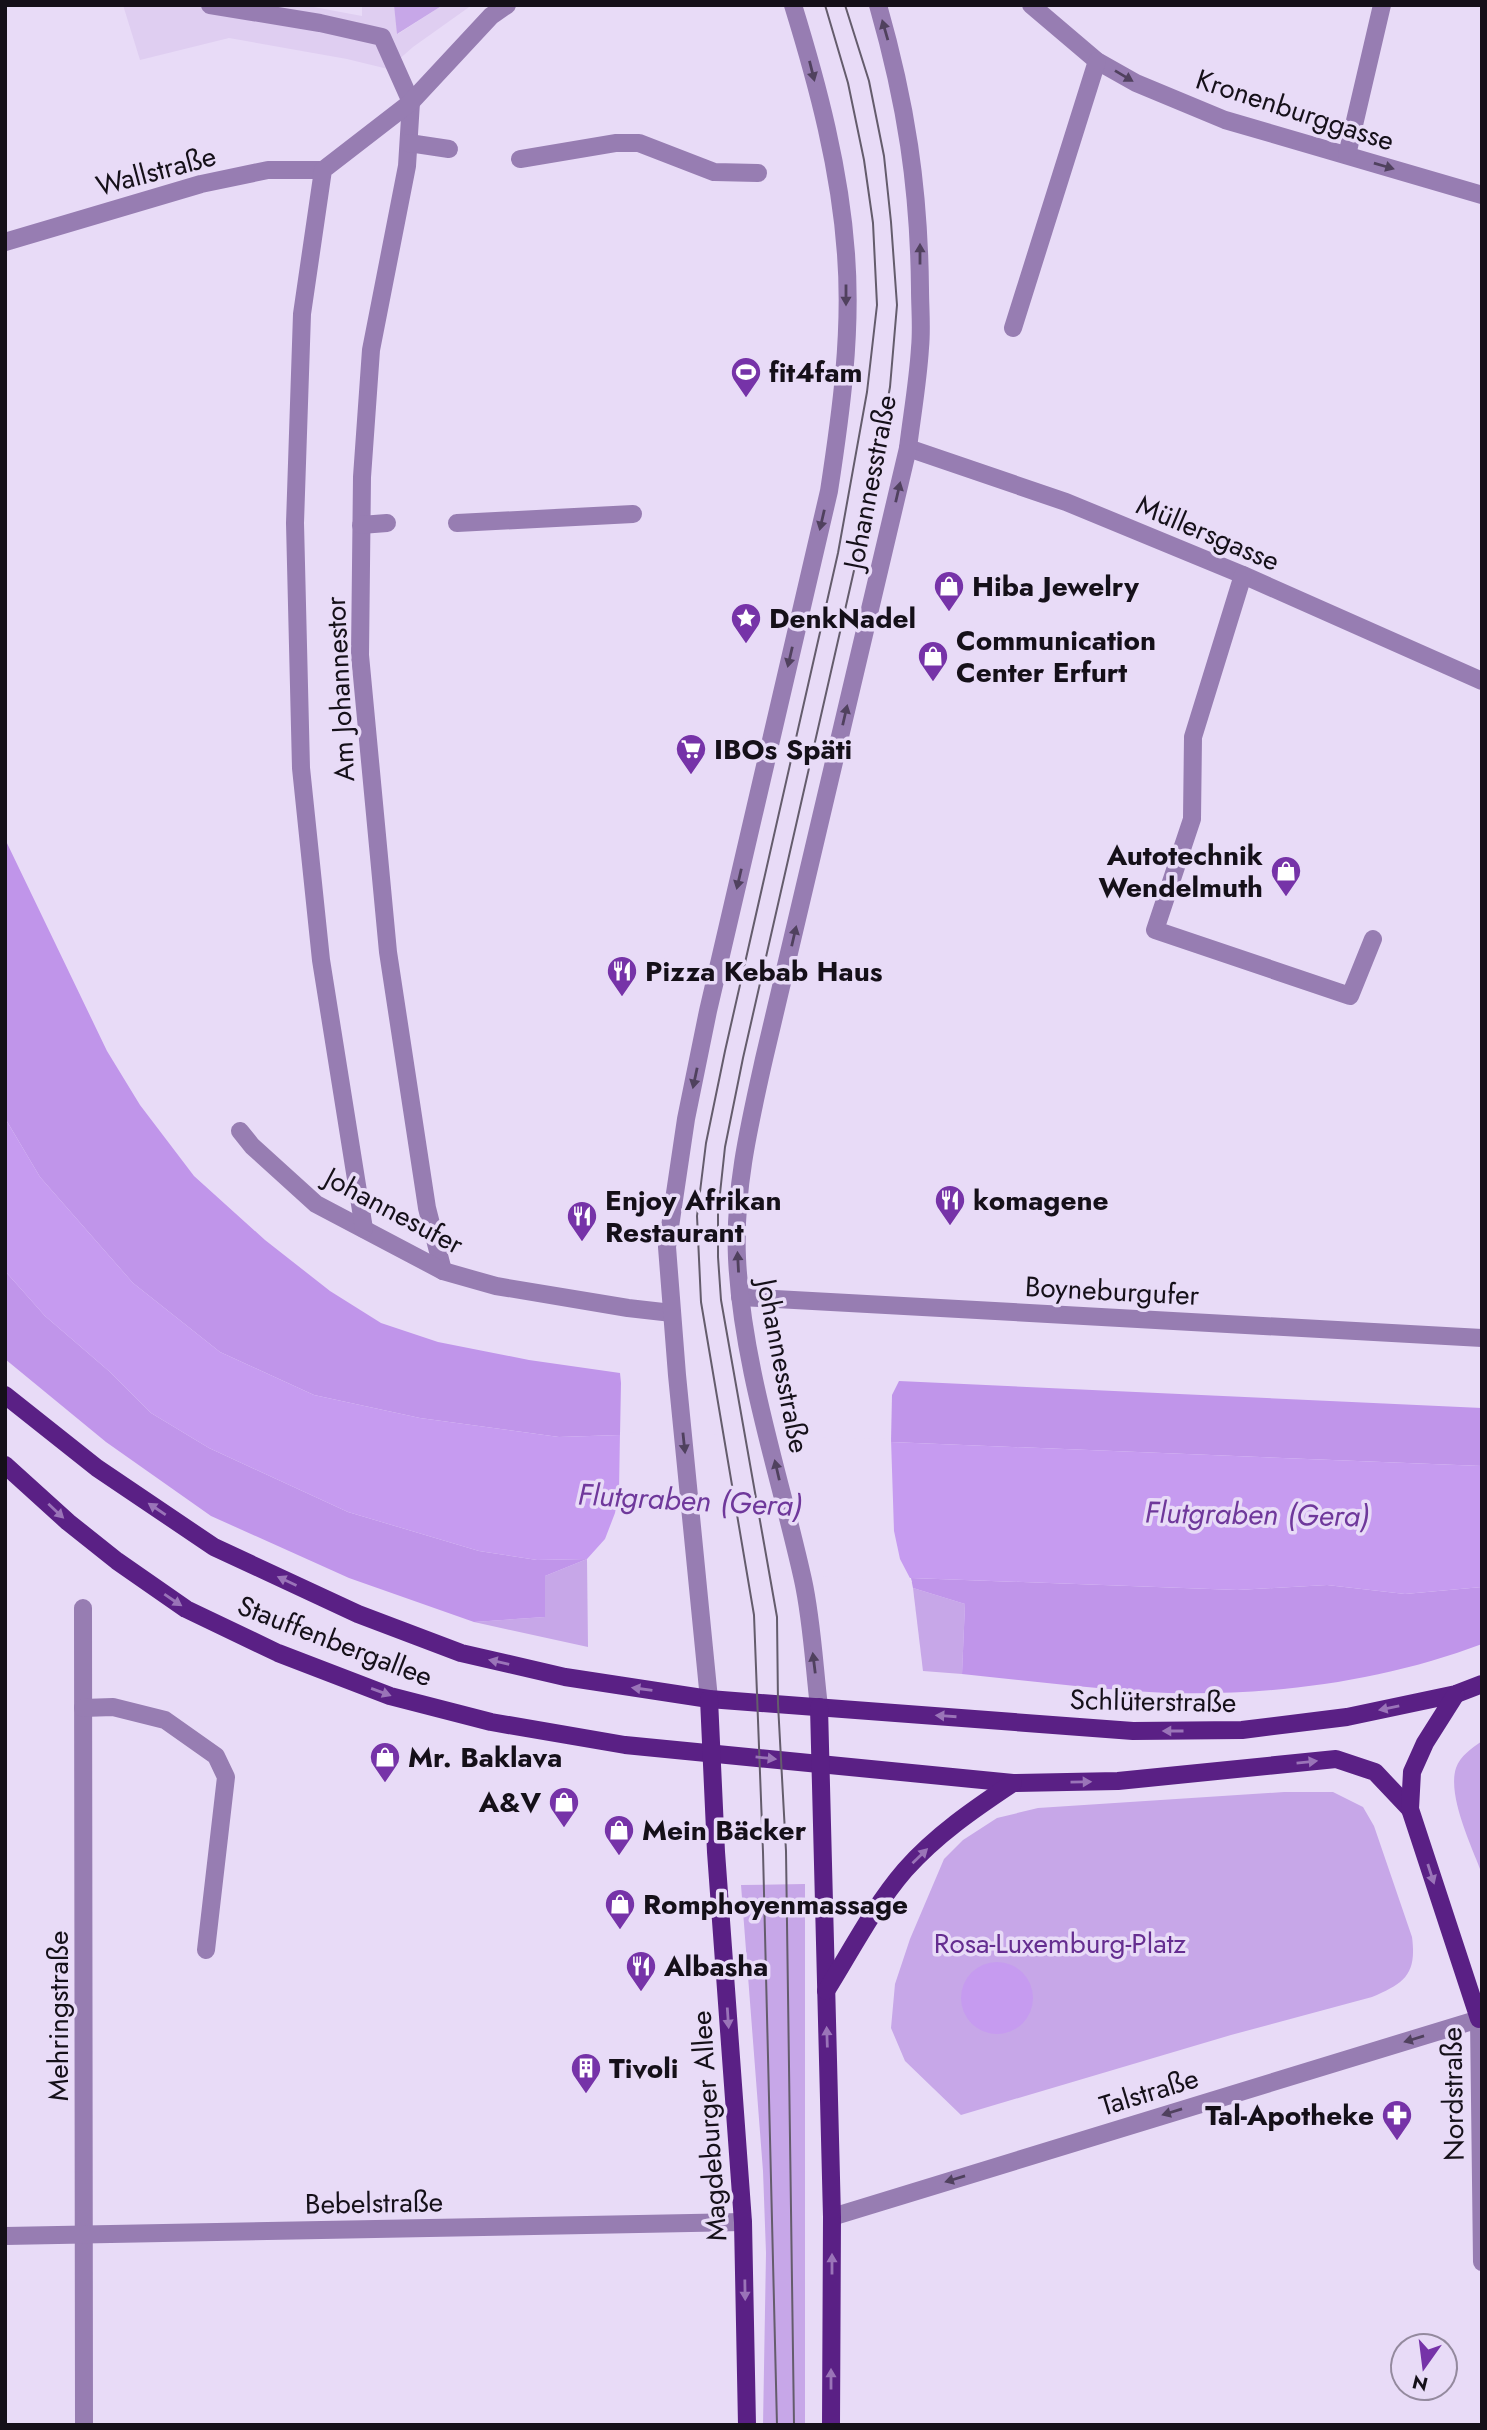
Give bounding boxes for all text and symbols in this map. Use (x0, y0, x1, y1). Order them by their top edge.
one-way arrow (879, 19, 889, 40)
street label: Kronenburggasse (1191, 59, 1399, 161)
one-way arrow (807, 60, 818, 82)
one-way arrow (1114, 70, 1133, 82)
street label: Wallstraße (91, 135, 221, 207)
one-way arrow (1374, 162, 1395, 172)
one-way arrow (914, 243, 926, 265)
one-way arrow (840, 284, 852, 306)
place label: fit4fam (769, 352, 863, 393)
sports icon: fit4fam (729, 355, 763, 399)
street label: Johannesstraße (832, 391, 907, 577)
one-way arrow (892, 481, 903, 503)
street label: Müllersgasse (1130, 484, 1286, 582)
one-way arrow (816, 509, 827, 531)
place label: Hiba Jewelry (972, 566, 1139, 607)
shop icon: Hiba Jewelry (932, 569, 966, 613)
street label: Am Johannestor (315, 595, 365, 783)
place label: DenkNadel (769, 598, 916, 639)
place icon: DenkNadel (729, 601, 763, 645)
place label: Communication Center Erfurt (956, 620, 1156, 693)
shop icon: Communication Center Erfurt (916, 639, 950, 683)
one-way arrow (785, 646, 796, 668)
one-way arrow (840, 704, 851, 726)
place label: IBOs Späti (714, 729, 852, 770)
supermarket icon: IBOs Späti (674, 732, 708, 776)
place label: Autotechnik Wendelmuth (1098, 835, 1263, 908)
shop icon: Autotechnik Wendelmuth (1269, 854, 1303, 898)
one-way arrow (733, 868, 744, 890)
one-way arrow (788, 925, 799, 947)
place label: Pizza Kebab Haus (645, 951, 883, 992)
restaurant icon: Pizza Kebab Haus (605, 954, 639, 998)
one-way arrow (689, 1067, 700, 1089)
street label: Johannesufer (314, 1155, 471, 1265)
place label: Enjoy Afrikan Restaurant (605, 1180, 782, 1253)
place label: komagene (973, 1180, 1109, 1221)
restaurant icon: komagene (933, 1183, 967, 1227)
restaurant icon: Enjoy Afrikan Restaurant (565, 1199, 599, 1243)
one-way arrow (732, 1251, 743, 1273)
street label: Boyneburgufer (1024, 1266, 1201, 1316)
street label: Johannesstraße (745, 1271, 820, 1457)
one-way arrow (679, 1432, 690, 1454)
one-way arrow (771, 1459, 782, 1481)
water label: Flutgraben (Gera) (577, 1473, 803, 1527)
water label: Flutgraben (Gera) (1144, 1491, 1370, 1537)
one-way arrow (47, 1502, 64, 1518)
one-way arrow (148, 1502, 166, 1516)
one-way arrow (277, 1575, 297, 1587)
street label: Stauffenbergallee (231, 1585, 439, 1697)
one-way arrow (163, 1593, 183, 1606)
one-way arrow (808, 1651, 819, 1673)
one-way arrow (488, 1656, 510, 1667)
street label: Schlüterstraße (1069, 1679, 1237, 1723)
one-way arrow (630, 1683, 652, 1694)
one-way arrow (370, 1687, 391, 1698)
one-way arrow (1378, 1702, 1400, 1713)
one-way arrow (935, 1710, 957, 1721)
one-way arrow (1162, 1725, 1184, 1737)
place label: Mr. Baklava (408, 1737, 562, 1778)
shop icon: Mr. Baklava (368, 1740, 402, 1784)
one-way arrow (756, 1753, 778, 1764)
one-way arrow (1297, 1756, 1319, 1767)
one-way arrow (1070, 1776, 1092, 1787)
place label: A&V (478, 1782, 541, 1823)
shop icon: A&V (547, 1785, 581, 1829)
place label: Mein Bäcker (642, 1810, 807, 1851)
shop icon: Mein Bäcker (602, 1813, 636, 1857)
one-way arrow (911, 1848, 928, 1864)
one-way arrow (1427, 1863, 1437, 1884)
place label: Romphoyenmassage (643, 1884, 908, 1925)
shop icon: Romphoyenmassage (603, 1887, 637, 1931)
park label: Rosa-Luxemburg-Platz (934, 1923, 1186, 1964)
street label: Mehringstraße (38, 1931, 79, 2101)
place label: Albasha (663, 1946, 768, 1987)
restaurant icon: Albasha (624, 1949, 658, 1993)
one-way arrow (723, 2007, 734, 2029)
street label: Magdeburger Allee (680, 2009, 738, 2243)
one-way arrow (821, 2025, 833, 2047)
street label: Nordstraße (1431, 2027, 1475, 2161)
one-way arrow (1403, 2034, 1424, 2044)
place label: Tivoli (609, 2048, 679, 2089)
building icon: Tivoli (569, 2051, 603, 2095)
street label: Talstraße (1094, 2058, 1204, 2126)
place label: Tal-Apotheke (1205, 2095, 1374, 2136)
pharmacy icon: Tal-Apotheke (1380, 2098, 1414, 2142)
one-way arrow (1162, 2107, 1183, 2117)
one-way arrow (944, 2175, 965, 2185)
street label: Bebelstraße (305, 2181, 443, 2225)
one-way arrow (826, 2253, 838, 2275)
one-way arrow (739, 2279, 751, 2301)
north arrow (1389, 2332, 1459, 2402)
one-way arrow (825, 2367, 837, 2389)
text: N (1409, 2368, 1431, 2398)

